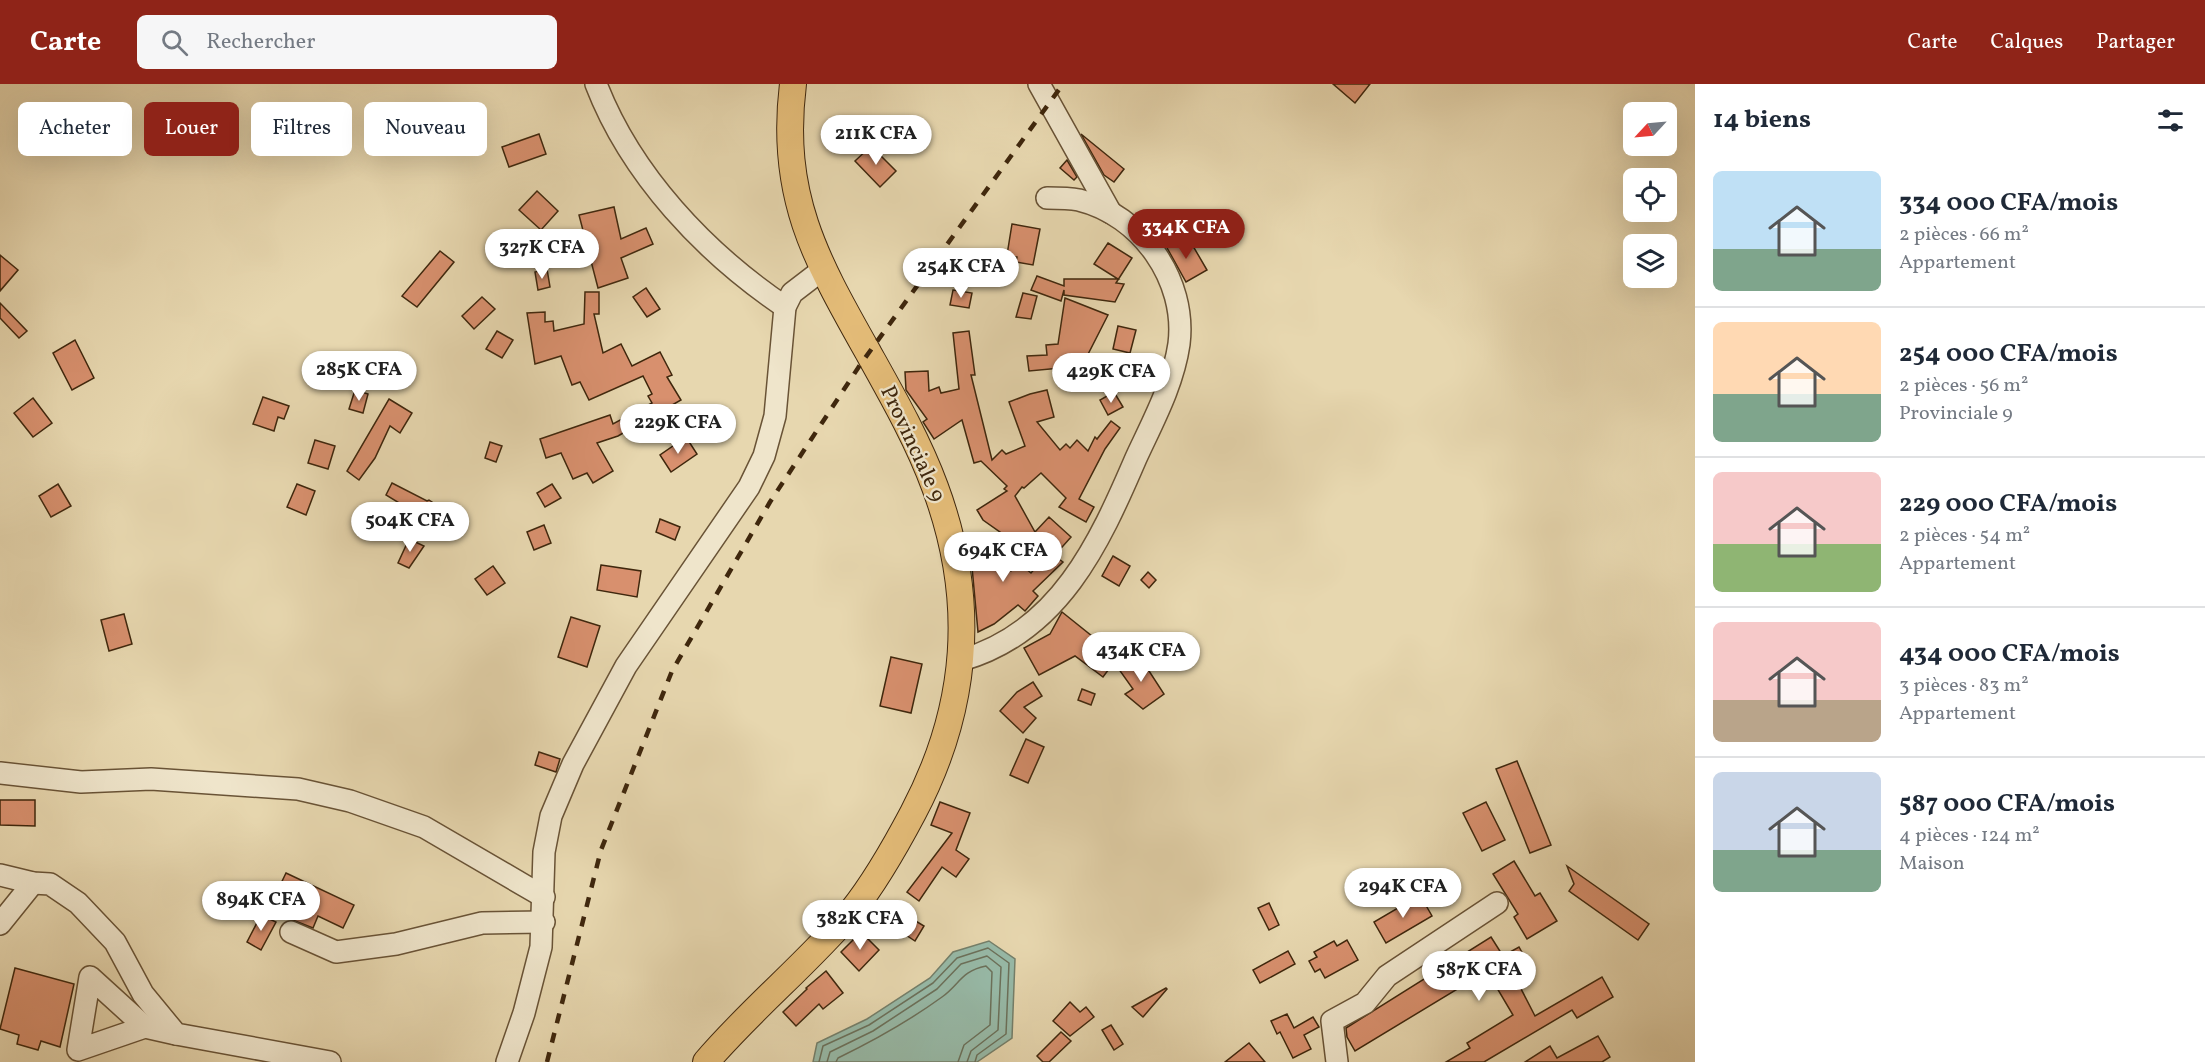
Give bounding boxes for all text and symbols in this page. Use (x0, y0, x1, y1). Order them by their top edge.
search box (137, 15, 557, 69)
text: Carte (30, 23, 101, 62)
icon: search (158, 26, 191, 59)
text: Rechercher (206, 27, 315, 58)
text: Carte (1907, 28, 1958, 57)
text: Calques (1991, 28, 2063, 57)
text: Partager (2096, 28, 2175, 57)
chip: Acheter (18, 102, 132, 156)
chip: Louer (144, 102, 239, 156)
chip: Filtres (251, 102, 352, 156)
chip: Nouveau (364, 102, 487, 156)
north arrow (1623, 102, 1677, 156)
map controls (1623, 102, 1677, 288)
text: 14 biens (1713, 102, 1811, 138)
icon: filters (2154, 104, 2187, 137)
pin: 211K CFA (814, 115, 938, 166)
text: 211K CFA (835, 120, 917, 148)
button: locate (1623, 168, 1677, 222)
text: 334 000 CFA/mois (1899, 185, 2118, 221)
icon: home (1761, 195, 1833, 267)
pin: 334K CFA (1124, 209, 1248, 260)
text: 334K CFA (1142, 214, 1230, 242)
text: 2 pièces · 66 m² (1899, 221, 2029, 249)
pin: 327K CFA (480, 229, 604, 280)
text: 327K CFA (499, 234, 585, 262)
button: layers (1623, 234, 1677, 288)
pin: 254K CFA (899, 248, 1023, 299)
text: Appartement (1899, 249, 2016, 277)
text: 254K CFA (917, 253, 1005, 281)
text: 254 000 CFA/mois (1899, 336, 2118, 372)
icon: home (1761, 346, 1833, 418)
pin: 285K CFA (297, 351, 421, 402)
pin: 429K CFA (1049, 353, 1173, 404)
text: 285K CFA (316, 356, 402, 384)
text: 429K CFA (1066, 358, 1156, 386)
text: 2 pièces · 56 m² (1899, 372, 2028, 400)
street label: Provinciale 9 (872, 381, 952, 507)
text: Provinciale 9 (1899, 400, 2013, 428)
pin: 229K CFA (616, 404, 740, 455)
text: 229K CFA (634, 409, 722, 437)
text: 229 000 CFA/mois (1899, 486, 2117, 522)
icon: home (1761, 496, 1833, 568)
pin: 504K CFA (348, 502, 472, 553)
text: 504K CFA (365, 507, 455, 535)
text: 2 pièces · 54 m² (1899, 522, 2030, 550)
pin: 694K CFA (941, 532, 1065, 583)
text: 694K CFA (958, 537, 1048, 565)
text: Appartement (1899, 550, 2016, 578)
pin: 434K CFA (1079, 632, 1203, 683)
text: 434 000 CFA/mois (1899, 636, 2120, 672)
text: 434K CFA (1096, 637, 1186, 665)
icon: home (1761, 646, 1833, 718)
text: 3 pièces · 83 m² (1899, 672, 2029, 700)
text: Appartement (1899, 700, 2016, 728)
text: 587 000 CFA/mois (1899, 786, 2115, 822)
icon: home (1761, 796, 1833, 868)
text: 4 pièces · 124 m² (1899, 822, 2040, 850)
text: Maison (1899, 850, 1965, 878)
pin: 294K CFA (1341, 868, 1465, 919)
text: 294K CFA (1358, 873, 1448, 901)
pin: 894K CFA (199, 881, 323, 932)
text: 894K CFA (216, 886, 306, 914)
pin: 382K CFA (798, 900, 922, 951)
text: 382K CFA (816, 905, 904, 933)
pin: 587K CFA (1417, 951, 1541, 1002)
text: 587K CFA (1436, 956, 1522, 984)

